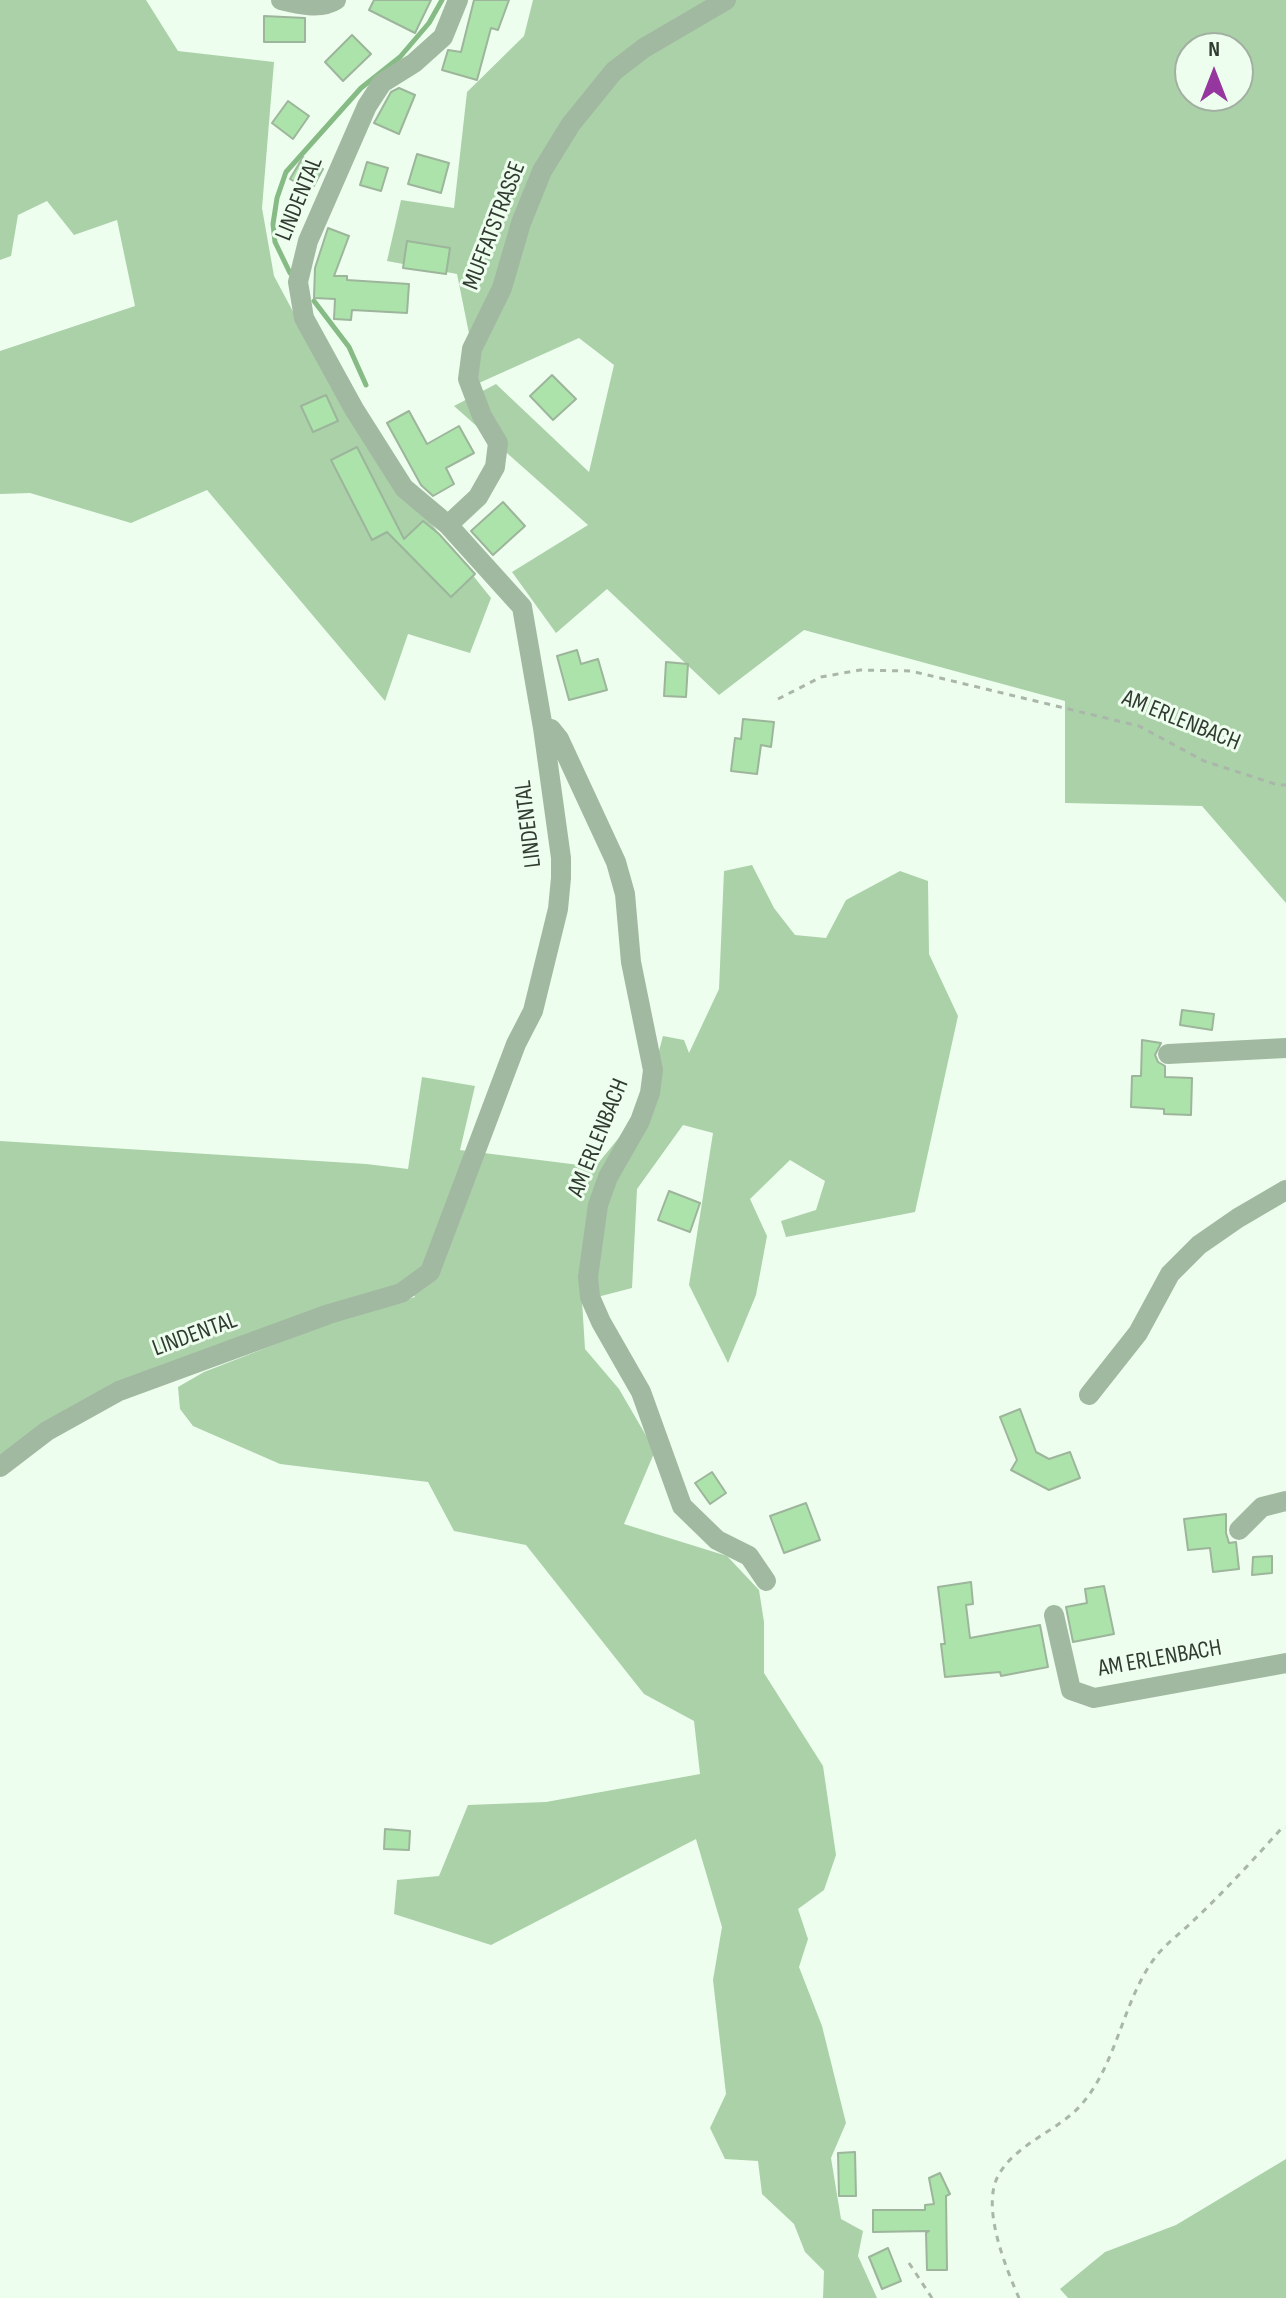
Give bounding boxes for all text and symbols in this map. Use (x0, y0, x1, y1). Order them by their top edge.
north arrow (1174, 32, 1254, 112)
text: N (1208, 36, 1220, 63)
street label: LINDENTAL (270, 153, 330, 245)
street label: MUFFATSTRASSE (457, 158, 533, 294)
street label: AM ERLENBACH (1118, 684, 1244, 758)
street label: LINDENTAL (509, 779, 549, 869)
street label: AM ERLENBACH (562, 1075, 636, 1201)
street label: LINDENTAL (149, 1306, 241, 1364)
street label: AM ERLENBACH (1096, 1634, 1224, 1684)

